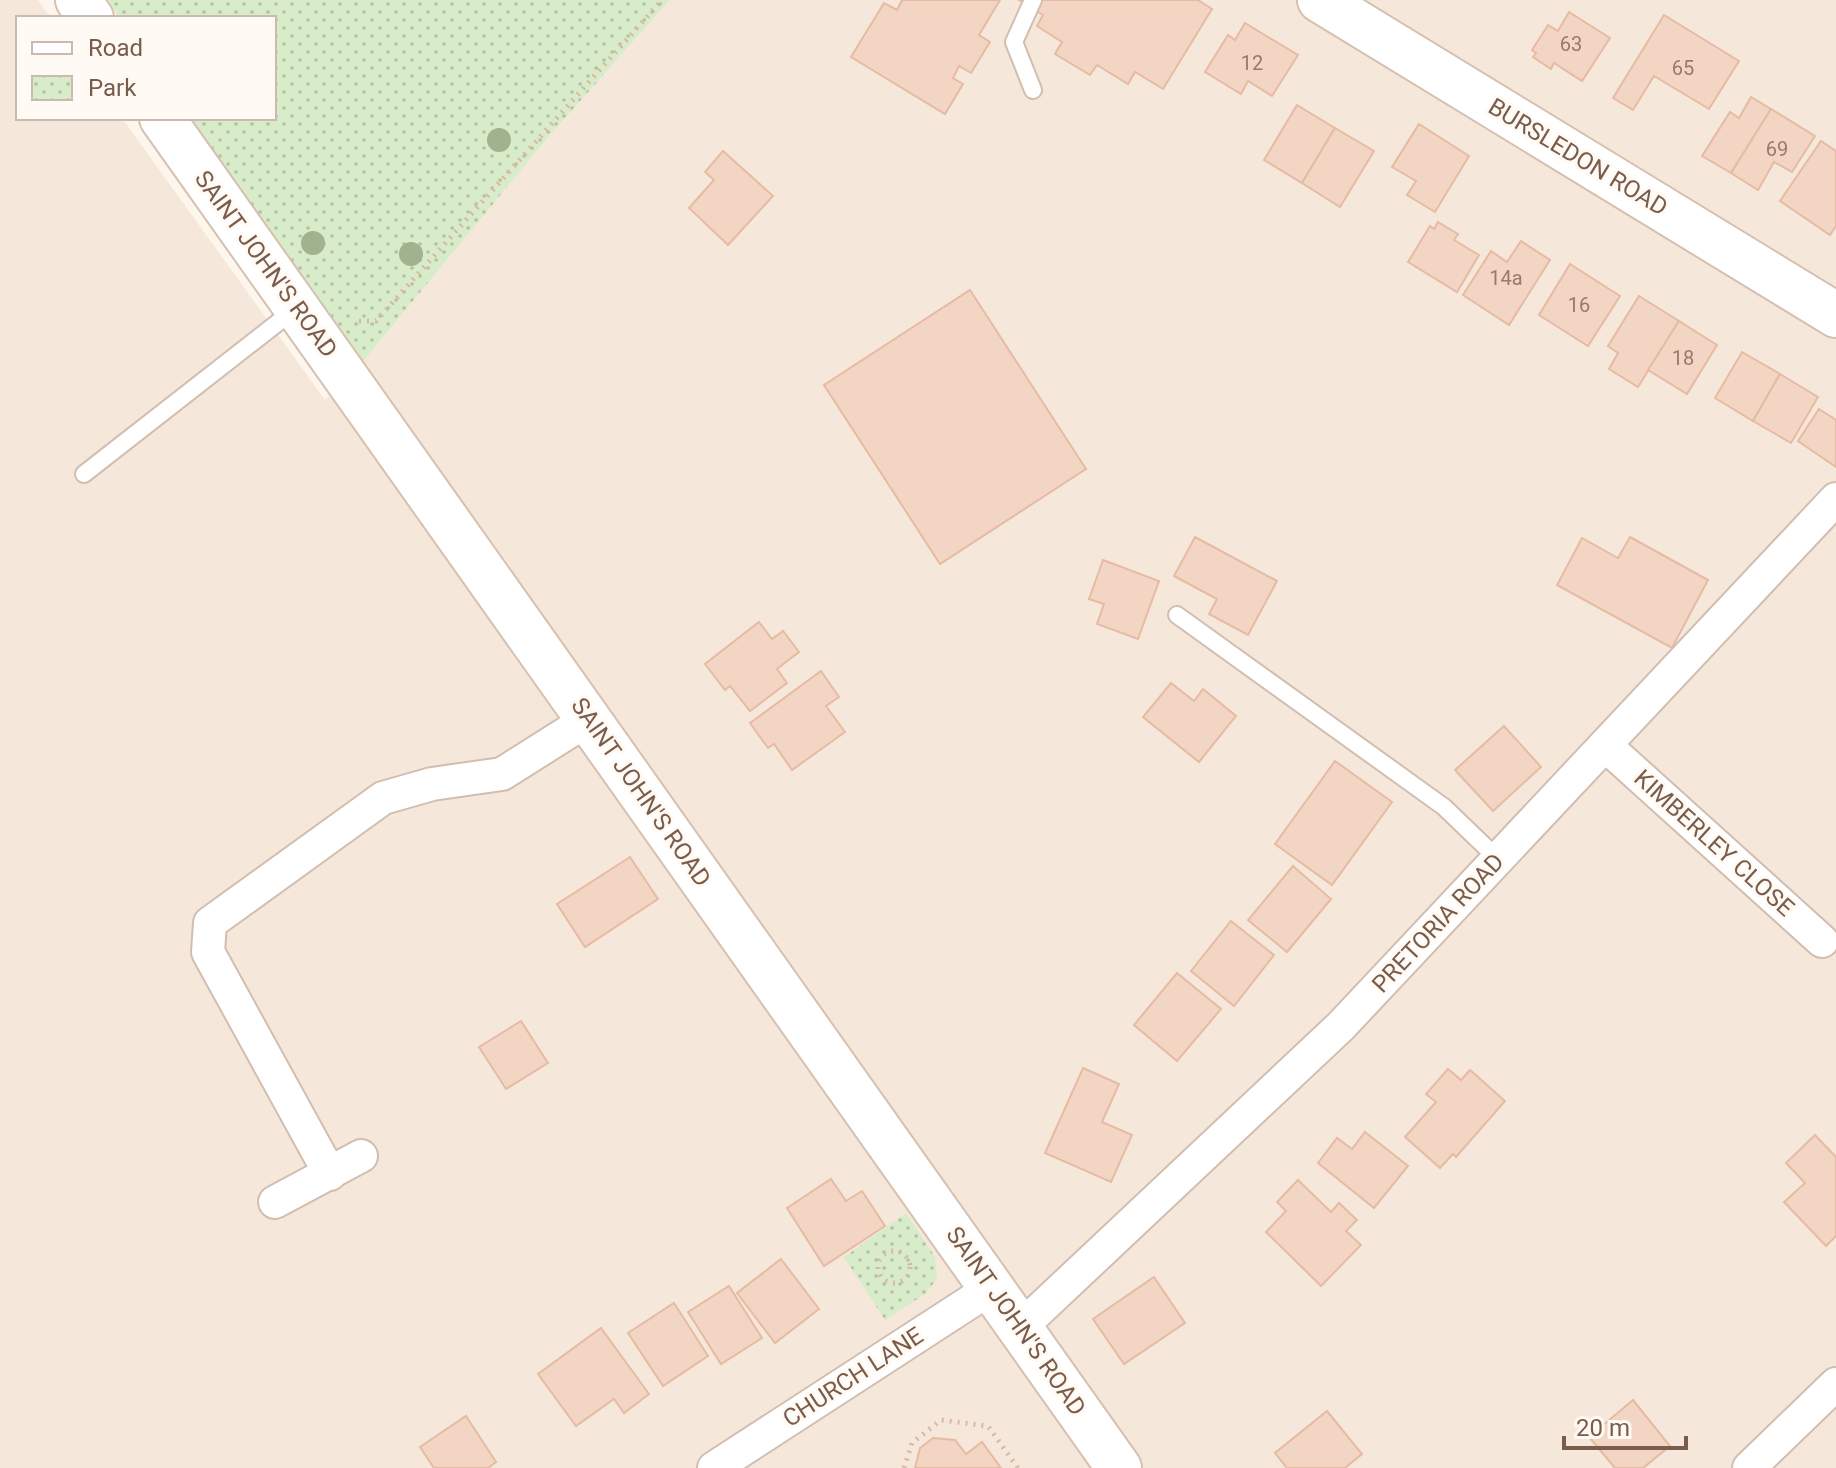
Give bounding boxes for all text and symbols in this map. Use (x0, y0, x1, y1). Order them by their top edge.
legend (16, 16, 276, 120)
house number: 63 (1560, 32, 1582, 56)
text: Road (88, 34, 143, 62)
house number: 12 (1241, 51, 1263, 75)
house number: 65 (1672, 56, 1694, 80)
text: Park (88, 74, 137, 102)
street label: BURSLEDON ROAD (1483, 92, 1673, 222)
house number: 69 (1766, 137, 1788, 161)
street label: SAINT JOHN'S ROAD (189, 165, 343, 363)
house number: 14a (1489, 266, 1523, 290)
house number: 16 (1568, 293, 1590, 317)
house number: 18 (1672, 346, 1694, 370)
street label: SAINT JOHN'S ROAD (565, 692, 717, 892)
street label: KIMBERLEY CLOSE (1628, 764, 1800, 922)
street label: PRETORIA ROAD (1366, 848, 1510, 998)
street label: SAINT JOHN'S ROAD (940, 1221, 1092, 1421)
street label: CHURCH LANE (778, 1321, 928, 1433)
scale bar (1564, 1400, 1686, 1450)
text: 20 m (1576, 1414, 1630, 1442)

